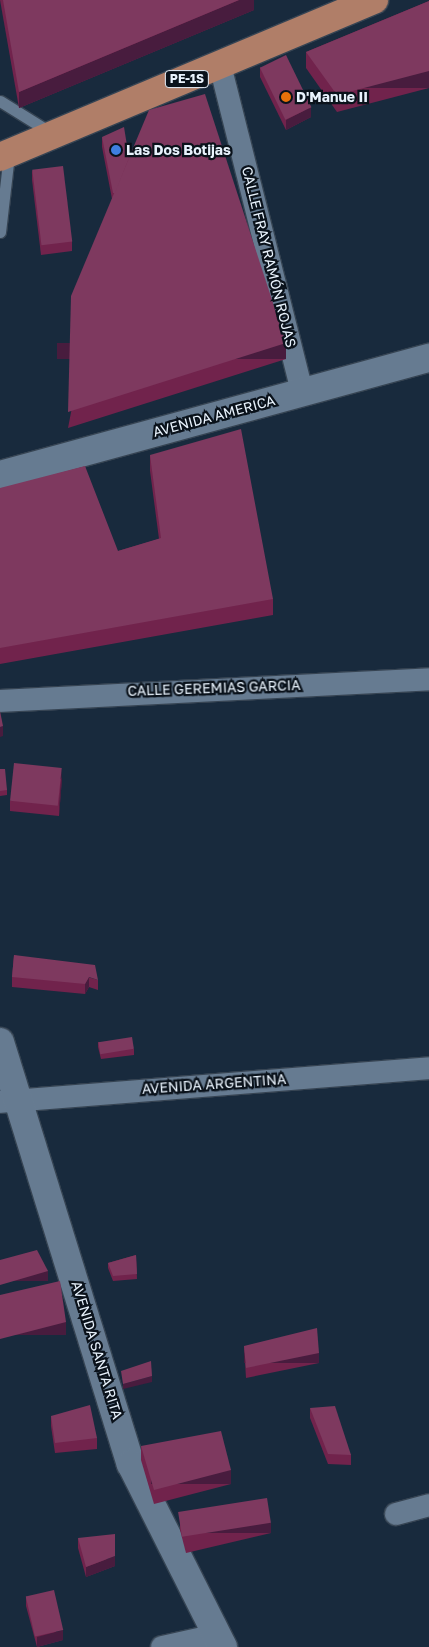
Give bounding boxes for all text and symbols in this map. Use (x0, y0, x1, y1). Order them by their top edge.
road number: PE-1S (164, 70, 210, 88)
place label: D'Manue II (296, 89, 368, 105)
marker: D'Manue II (280, 91, 292, 103)
place label: Las Dos Botijas (126, 142, 231, 158)
marker: Las Dos Botijas (110, 144, 122, 156)
street label: CALLE FRAY RAMÓN ROJAS (238, 165, 300, 349)
street label: AVENIDA AMERICA (151, 392, 277, 440)
street label: CALLE GEREMIAS GARCIA (127, 677, 301, 699)
street label: AVENIDA ARGENTINA (141, 1071, 287, 1097)
street label: AVENIDA SANTA RITA (68, 1279, 126, 1421)

